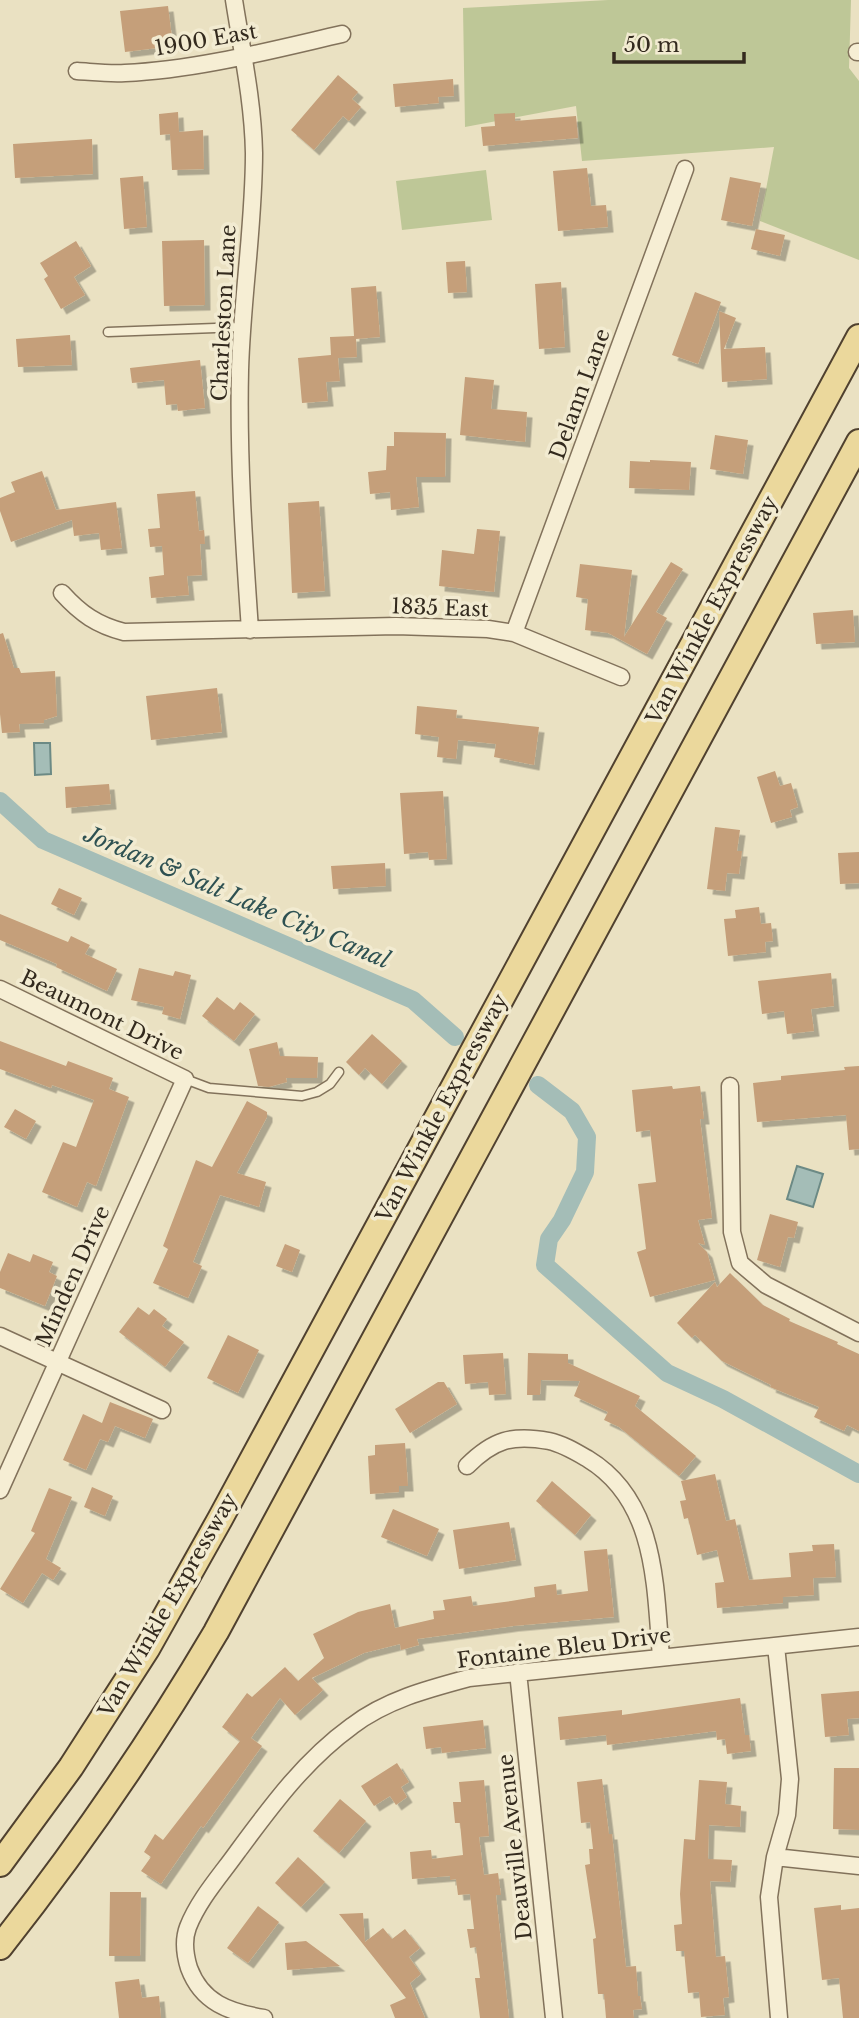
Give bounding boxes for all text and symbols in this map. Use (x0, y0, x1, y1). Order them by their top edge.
street label: 1900 East (153, 18, 259, 62)
scale bar (614, 21, 744, 65)
text: 50 m (624, 32, 680, 58)
street label: Charleston Lane (206, 224, 242, 402)
street label: Delann Lane (544, 325, 616, 463)
street label: Van Winkle Expressway (640, 491, 784, 730)
street label: 1835 East (391, 593, 489, 623)
water label: Jordan & Salt Lake City Canal (79, 819, 395, 975)
street label: Beaumont Drive (16, 964, 188, 1066)
street label: Van Winkle Expressway (370, 989, 514, 1228)
street label: Minden Drive (30, 1202, 116, 1350)
street label: Van Winkle Expressway (92, 1488, 243, 1723)
street label: Fontaine Bleu Drive (455, 1622, 673, 1674)
street label: Deauville Avenue (492, 1753, 538, 1941)

